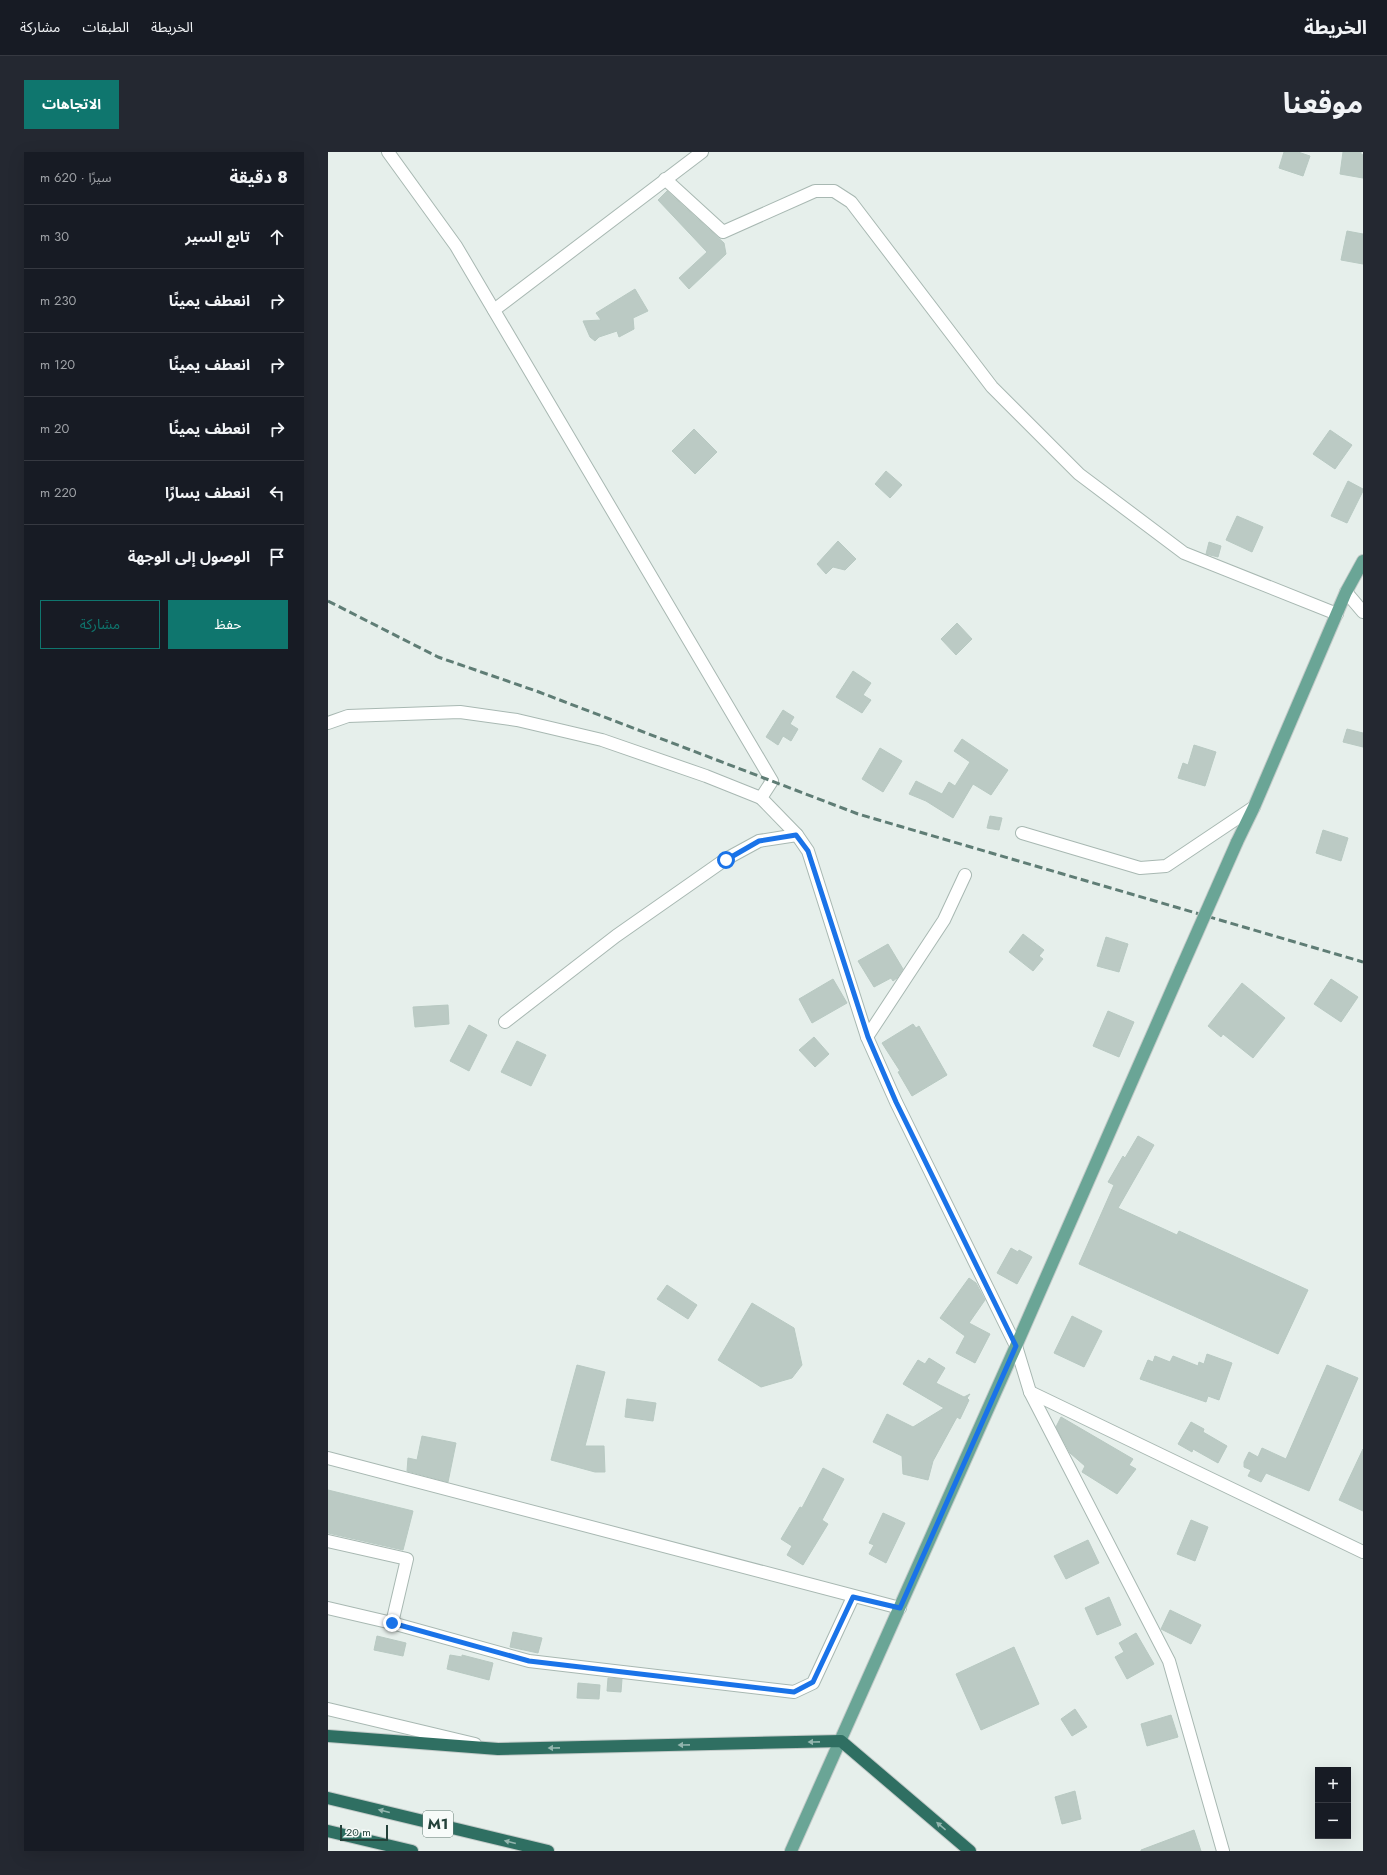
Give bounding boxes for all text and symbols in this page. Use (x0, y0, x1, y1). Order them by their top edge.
text: الخريطة (1304, 14, 1367, 41)
text: مشاركة (20, 17, 60, 37)
text: الطبقات (82, 17, 129, 37)
text: الخريطة (151, 17, 193, 37)
button: الاتجاهات (24, 80, 119, 129)
text: موقعنا (1283, 83, 1363, 124)
text: 8 دقيقة (229, 165, 288, 189)
text: سيرًا · 620 m (40, 168, 111, 187)
text: تابع السير (185, 226, 250, 248)
icon: ahead (266, 226, 288, 248)
text: 30 m (40, 227, 69, 246)
text: انعطف يمينًا (169, 290, 250, 312)
icon: right (266, 290, 288, 312)
text: 230 m (40, 291, 76, 310)
text: انعطف يمينًا (169, 354, 250, 376)
icon: right (266, 354, 288, 376)
text: 120 m (40, 355, 75, 374)
text: انعطف يمينًا (169, 418, 250, 440)
icon: right (266, 418, 288, 440)
text: 20 m (40, 419, 69, 438)
text: انعطف يسارًا (165, 482, 250, 504)
icon: left (266, 482, 288, 504)
text: 220 m (40, 483, 77, 502)
text: الوصول إلى الوجهة (128, 546, 250, 568)
icon: arrive (266, 546, 288, 568)
button: مشاركة (40, 600, 160, 649)
button: حفظ (168, 600, 288, 649)
route start (717, 851, 735, 869)
route end (383, 1614, 401, 1632)
one-way arrow (807, 1739, 820, 1745)
one-way arrow (677, 1742, 690, 1748)
one-way arrow (548, 1744, 560, 1751)
map controls (1315, 1767, 1351, 1839)
button: + (1315, 1767, 1351, 1803)
button: − (1315, 1803, 1351, 1839)
one-way arrow (378, 1808, 390, 1814)
road number: M1 (423, 1811, 453, 1837)
one-way arrow (935, 1821, 946, 1830)
scale bar (340, 1823, 388, 1842)
text: 20 m (346, 1824, 371, 1840)
one-way arrow (504, 1838, 517, 1844)

